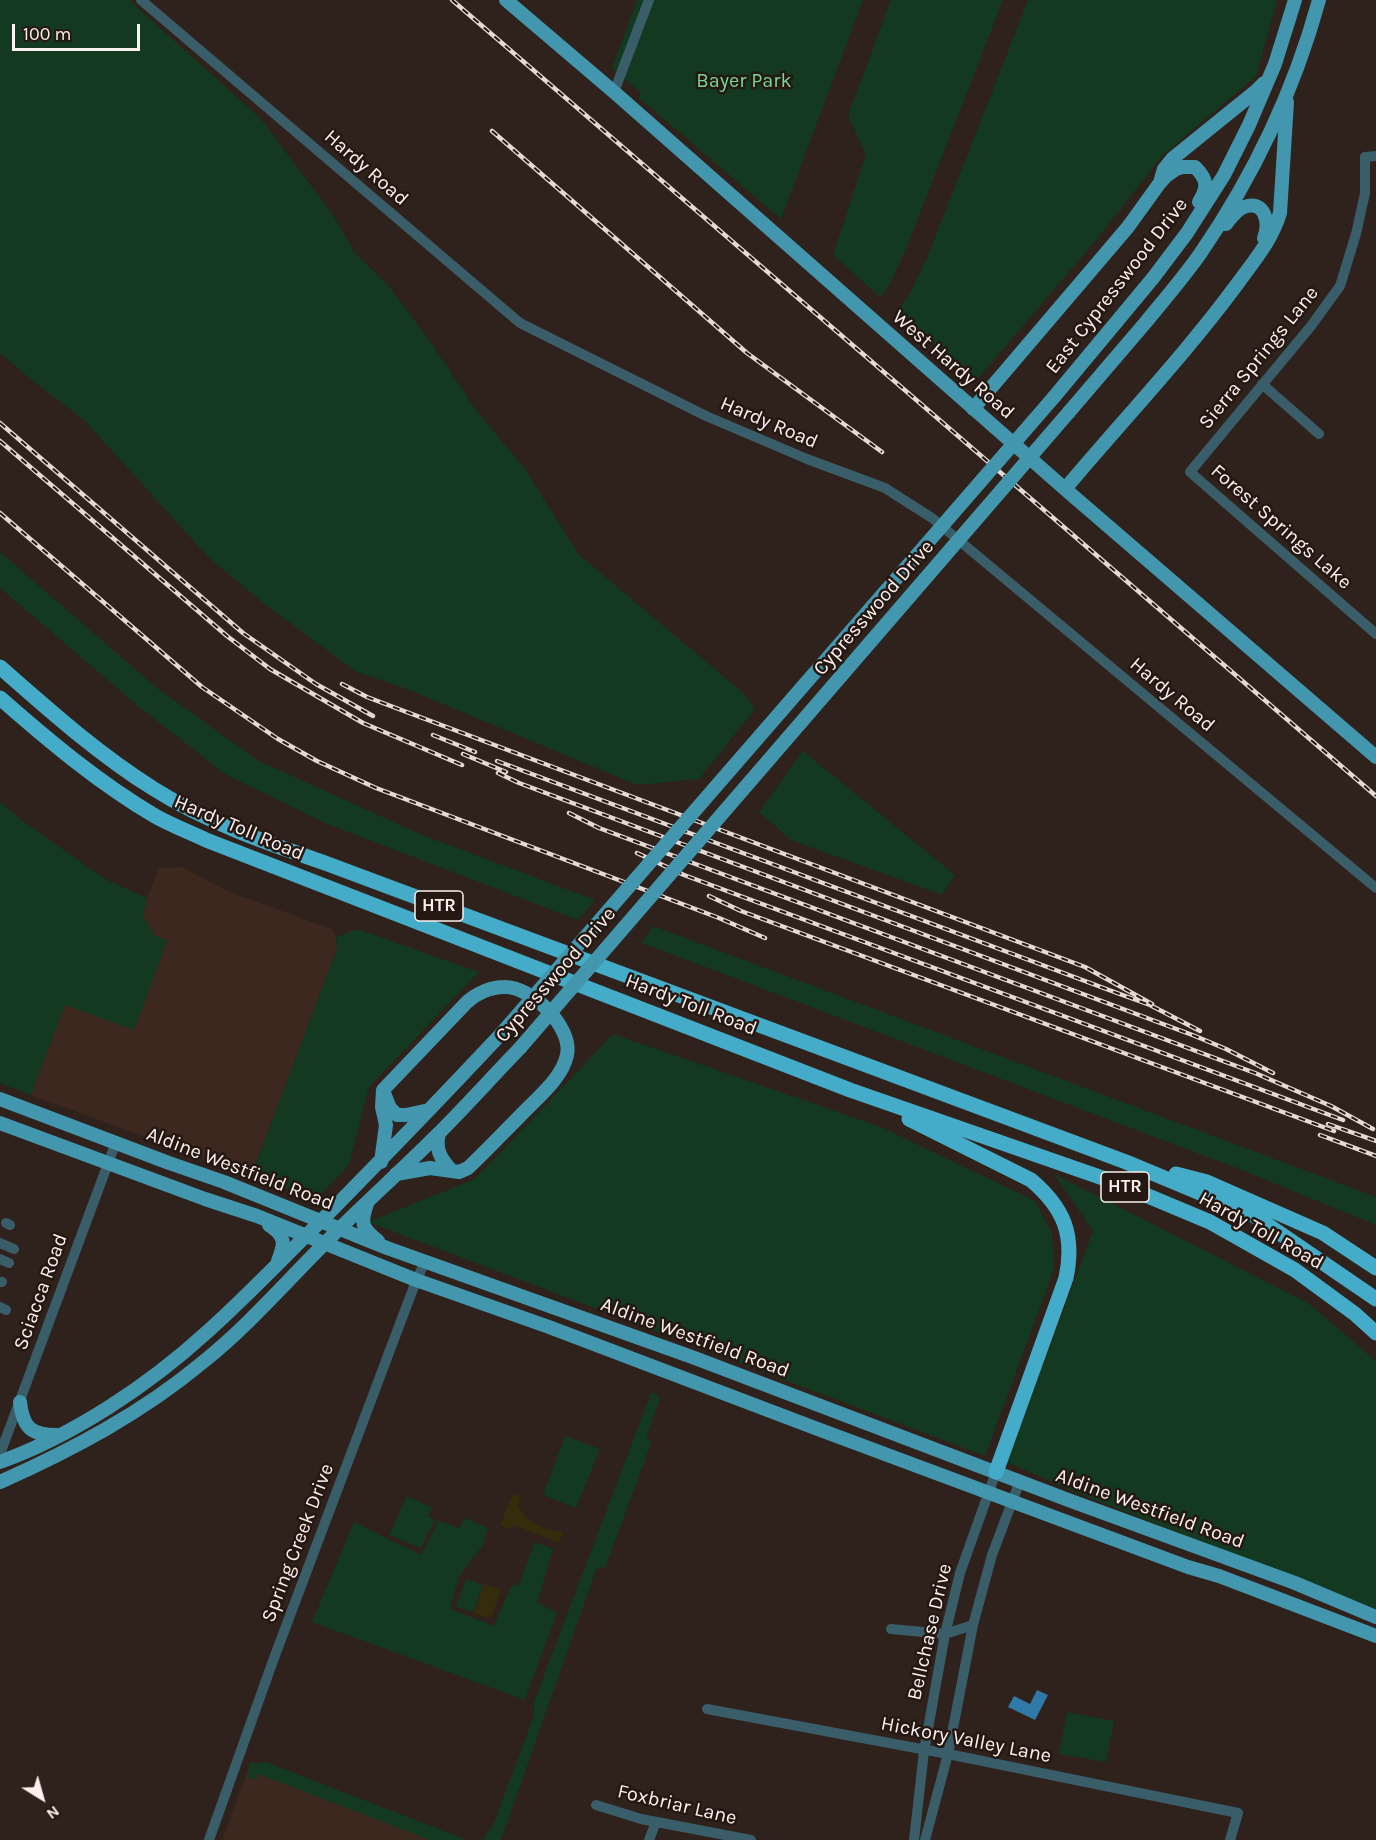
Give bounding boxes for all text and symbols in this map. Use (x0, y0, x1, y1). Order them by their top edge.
scale bar (15, 12, 142, 50)
text: 100 m (23, 23, 71, 45)
park label: Bayer Park (696, 69, 792, 93)
street label: Hardy Road (319, 125, 413, 211)
street label: East Cypresswood Drive (1041, 193, 1193, 379)
street label: Sierra Springs Lane (1194, 282, 1324, 434)
street label: West Hardy Road (887, 305, 1019, 425)
street label: Hardy Road (717, 392, 821, 454)
street label: Forest Springs Lake (1206, 459, 1356, 595)
street label: Cypresswood Drive (809, 535, 939, 681)
street label: Hardy Road (1125, 653, 1219, 737)
street label: Hardy Toll Road (170, 790, 308, 866)
road number: HTR (415, 891, 463, 921)
street label: Cypresswood Drive (491, 902, 621, 1048)
street label: Hardy Toll Road (622, 969, 760, 1041)
street label: Aldine Westfield Road (143, 1122, 337, 1216)
road number: HTR (1101, 1172, 1149, 1202)
street label: Hardy Toll Road (1194, 1187, 1328, 1275)
street label: Sciacca Road (9, 1231, 73, 1353)
street label: Aldine Westfield Road (597, 1293, 793, 1383)
street label: Spring Creek Drive (257, 1460, 339, 1626)
street label: Aldine Westfield Road (1052, 1464, 1248, 1554)
street label: Bellchase Drive (903, 1561, 957, 1703)
street label: Hickory Valley Lane (879, 1712, 1053, 1768)
north arrow (12, 1768, 72, 1828)
street label: Foxbriar Lane (615, 1780, 739, 1830)
text: N (43, 1802, 63, 1824)

